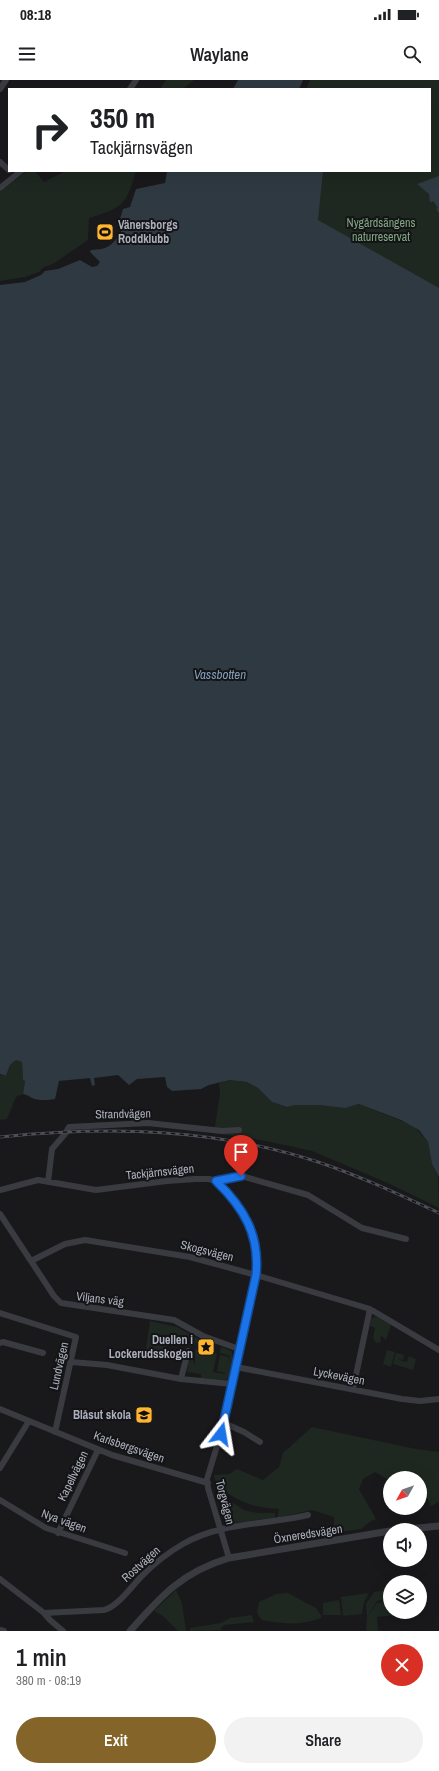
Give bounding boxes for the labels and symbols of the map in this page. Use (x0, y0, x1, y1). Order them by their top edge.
park label: Nygårdsängens naturreservat (347, 215, 416, 245)
place label: Vänersborgs Roddklubb (118, 217, 178, 247)
sports icon: Vänersborgs Roddklubb (95, 222, 115, 242)
water label: Vassbotten (194, 666, 246, 683)
street label: Strandvägen (95, 1106, 151, 1122)
pin (224, 1135, 258, 1176)
street label: Tackjärnsvägen (125, 1160, 195, 1184)
street label: Skogsvägen (179, 1237, 235, 1265)
street label: Viljans väg (75, 1288, 125, 1310)
place label: Duellen i Lockerudsskogen (109, 1332, 193, 1362)
place icon: Duellen i Lockerudsskogen (196, 1337, 216, 1357)
street label: Lundvägen (46, 1340, 72, 1392)
street label: Lyckevägen (312, 1363, 366, 1389)
school or university icon: Blåsut skola (134, 1405, 154, 1425)
place label: Blåsut skola (73, 1407, 132, 1423)
position arrow (200, 1413, 242, 1455)
street label: Karlsbergsvägen (91, 1427, 167, 1467)
street label: Kapellvägen (54, 1448, 92, 1504)
north arrow (383, 1471, 427, 1515)
street label: Torgvägen (212, 1478, 238, 1526)
street label: Nya vägen (39, 1505, 89, 1537)
street label: Öxneredsvägen (272, 1520, 344, 1547)
street label: Rostvägen (118, 1542, 164, 1586)

